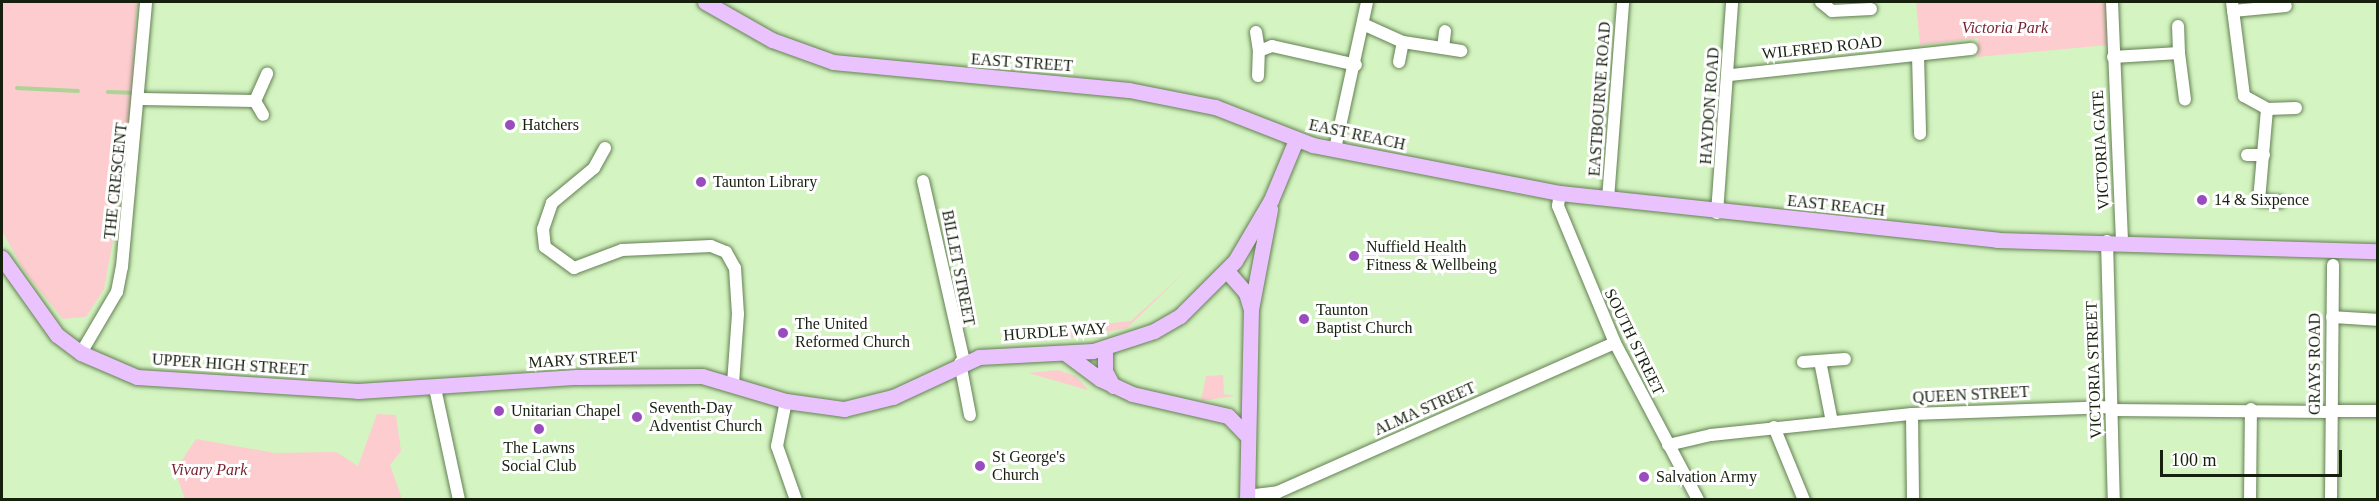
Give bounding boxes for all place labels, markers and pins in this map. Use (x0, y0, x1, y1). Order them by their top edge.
place label: Hatchers (522, 115, 579, 135)
marker: Hatchers (503, 118, 517, 132)
place label: Taunton Library (713, 172, 817, 192)
marker: Taunton Library (694, 175, 708, 189)
place label: 14 & Sixpence (2214, 190, 2309, 210)
marker: 14 & Sixpence (2195, 193, 2209, 207)
place label: Nuffield Health Fitness & Wellbeing (1366, 237, 1497, 275)
marker: Nuffield Health Fitness & Wellbeing (1347, 249, 1361, 263)
place label: Taunton Baptist Church (1316, 300, 1412, 338)
marker: Taunton Baptist Church (1297, 312, 1311, 326)
place label: The United Reformed Church (795, 314, 910, 352)
marker: The United Reformed Church (776, 326, 790, 340)
place label: Seventh-Day Adventist Church (649, 398, 762, 436)
place label: Unitarian Chapel (511, 401, 621, 421)
marker: Unitarian Chapel (492, 404, 506, 418)
marker: Seventh-Day Adventist Church (630, 410, 644, 424)
marker: The Lawns Social Club (532, 422, 546, 436)
place label: The Lawns Social Club (501, 438, 577, 476)
place label: St George's Church (992, 447, 1065, 485)
marker: St George's Church (973, 459, 987, 473)
place label: Salvation Army (1656, 467, 1758, 487)
marker: Salvation Army (1637, 470, 1651, 484)

